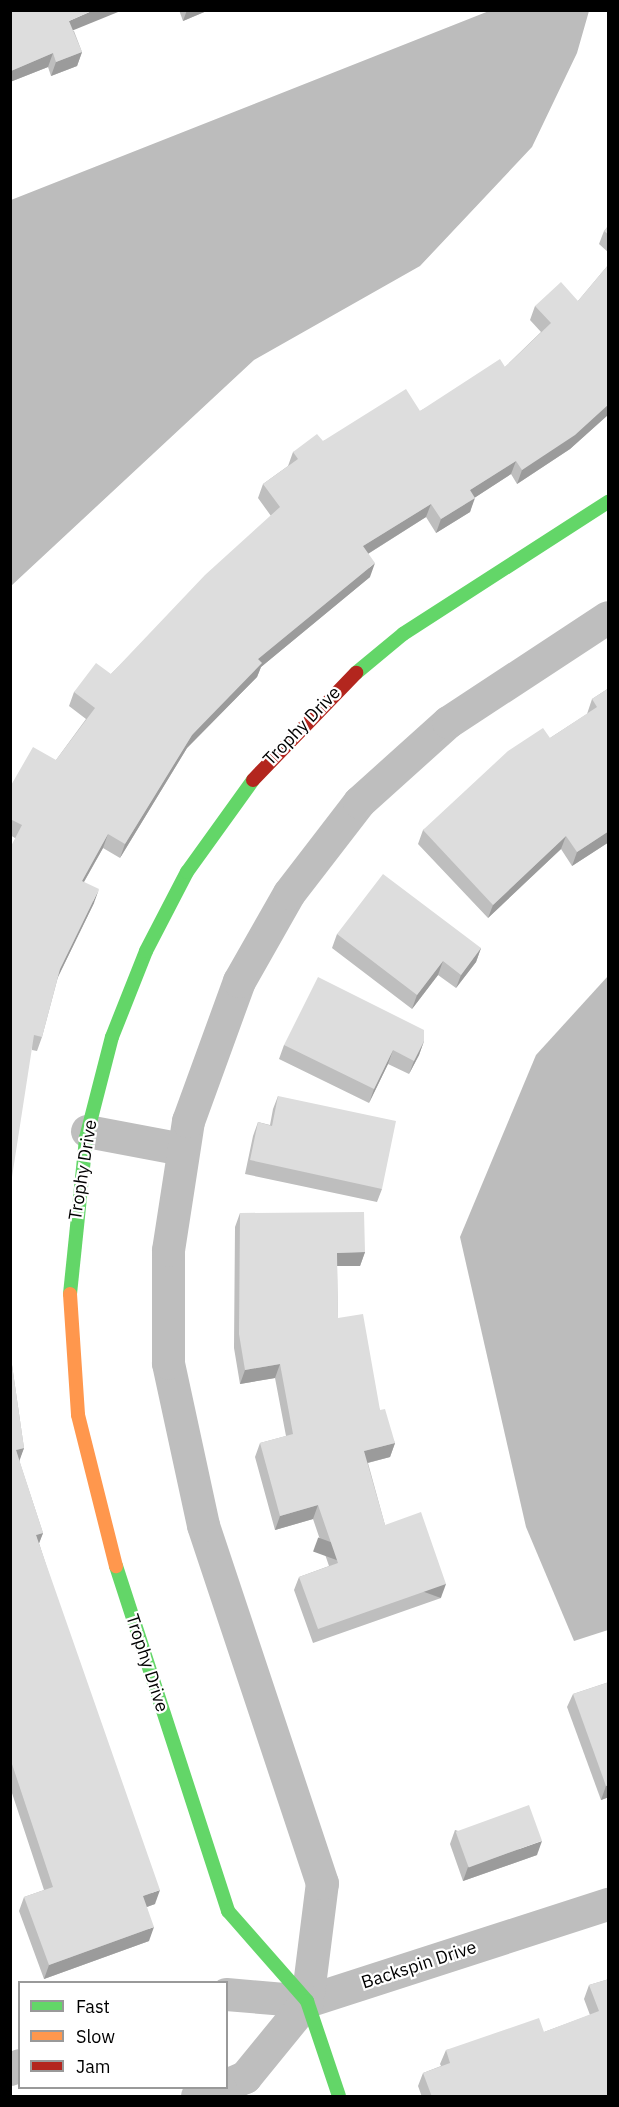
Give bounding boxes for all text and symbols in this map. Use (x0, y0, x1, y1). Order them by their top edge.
street label: Trophy Drive (259, 682, 345, 770)
street label: Trophy Drive (64, 1118, 102, 1222)
street label: Trophy Drive (121, 1611, 173, 1715)
street label: Backspin Drive (359, 1936, 479, 1994)
legend (18, 1981, 228, 2089)
text: Fast (76, 1995, 110, 2018)
text: Slow (76, 2025, 115, 2048)
text: Jam (76, 2055, 111, 2078)

